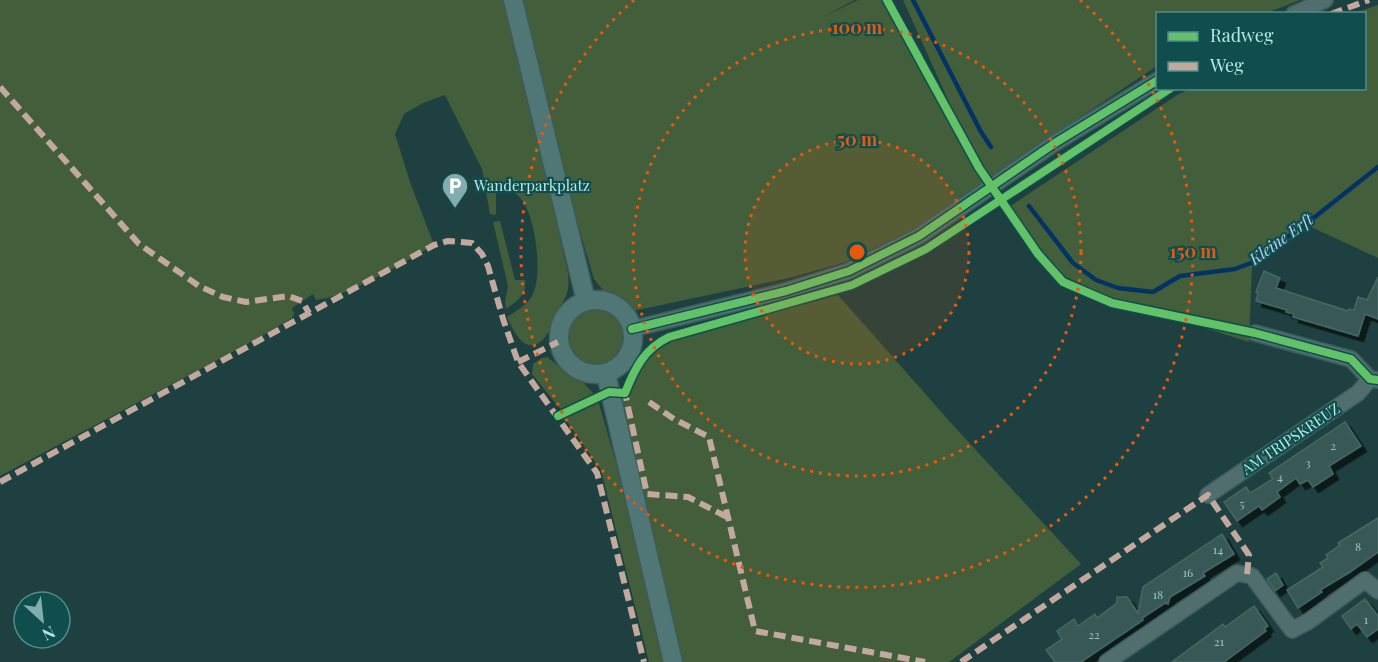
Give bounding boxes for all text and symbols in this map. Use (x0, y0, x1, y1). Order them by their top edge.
legend (1156, 12, 1366, 90)
text: 100 m (832, 15, 883, 39)
text: Radweg (1210, 23, 1274, 47)
text: Weg (1209, 53, 1244, 77)
text: 50 m (837, 127, 878, 151)
parking icon: Wanderparkplatz (440, 171, 470, 209)
place label: Wanderparkplatz (473, 175, 590, 195)
water label: Kleine Erft (1244, 208, 1317, 269)
text: 150 m (1169, 239, 1217, 263)
centre of rings (847, 242, 867, 262)
street label: AM TRIPSKREUZ (1237, 398, 1344, 479)
house number: 2 (1330, 437, 1336, 453)
house number: 3 (1305, 454, 1311, 470)
house number: 4 (1277, 468, 1283, 484)
house number: 5 (1240, 495, 1245, 511)
house number: 8 (1355, 538, 1361, 554)
house number: 14 (1213, 541, 1223, 557)
house number: 16 (1183, 564, 1193, 580)
house number: 18 (1153, 586, 1163, 602)
north arrow (12, 590, 72, 650)
house number: 1 (1364, 611, 1369, 627)
text: N (39, 622, 59, 646)
house number: 22 (1088, 626, 1100, 642)
house number: 21 (1214, 633, 1225, 649)

